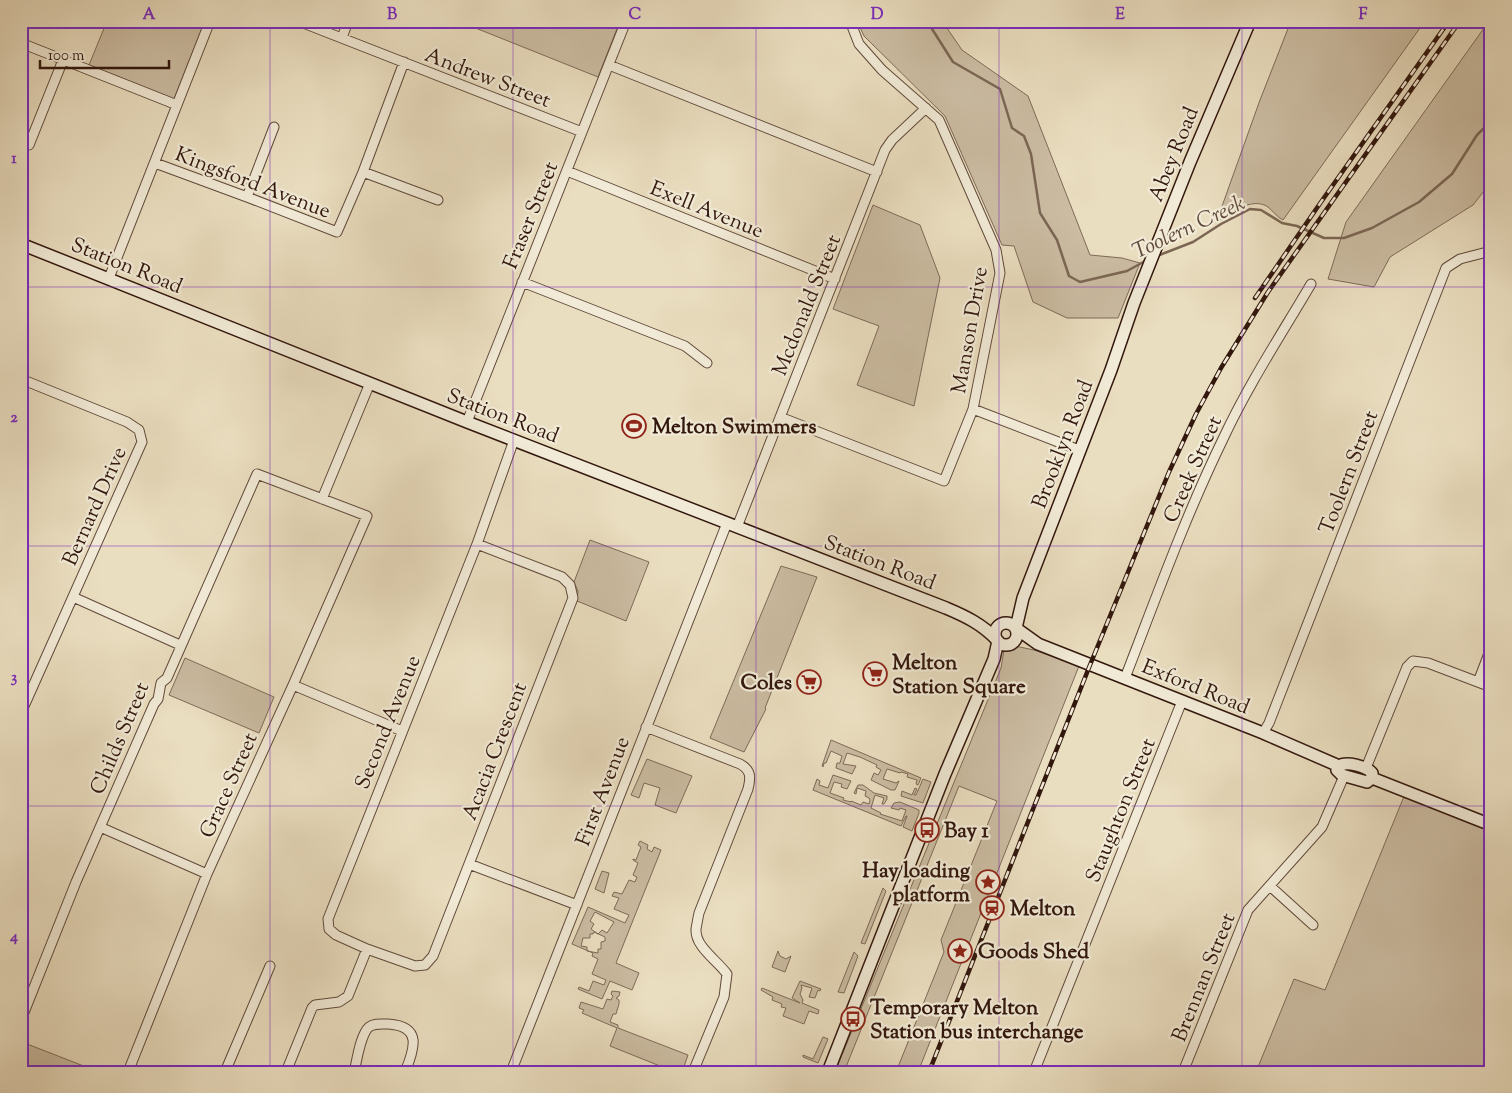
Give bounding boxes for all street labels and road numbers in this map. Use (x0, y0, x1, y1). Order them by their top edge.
street label: Andrew Street (420, 41, 555, 117)
street label: Abey Road (1142, 103, 1208, 207)
street label: Kingsford Avenue (170, 140, 334, 227)
street label: Fraser Street (497, 158, 567, 274)
street label: Exell Avenue (645, 174, 768, 247)
street label: Station Road (66, 231, 187, 303)
street label: Mcdonald Street (766, 231, 850, 381)
street label: Manson Drive (945, 264, 997, 396)
street label: Brooklyn Road (1026, 376, 1102, 513)
street label: Station Road (442, 382, 563, 452)
street label: Toolern Street (1313, 407, 1387, 539)
street label: Creek Street (1157, 412, 1231, 528)
street label: Bernard Drive (56, 443, 135, 571)
street label: Station Road (819, 529, 940, 599)
street label: Second Avenue (348, 651, 429, 794)
street label: Exford Road (1137, 653, 1254, 723)
street label: Childs Street (84, 678, 158, 800)
street label: Acacia Crescent (456, 678, 536, 825)
street label: Grace Street (193, 728, 266, 843)
street label: First Avenue (569, 733, 638, 851)
street label: Staughton Street (1079, 734, 1164, 887)
street label: Brennan Street (1165, 909, 1244, 1047)

